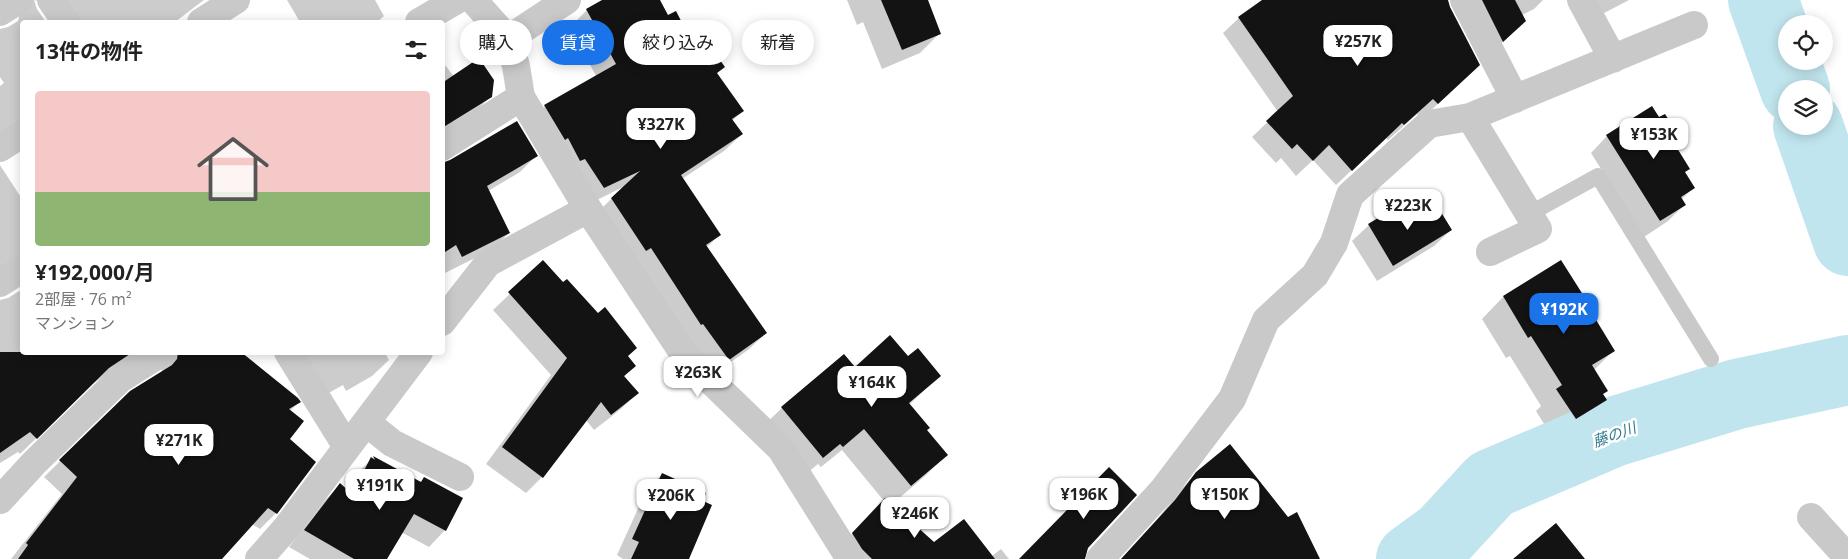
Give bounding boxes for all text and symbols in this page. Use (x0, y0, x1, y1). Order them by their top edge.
map controls (1778, 15, 1833, 135)
button: locate (1778, 15, 1833, 70)
chip: 購入 (460, 20, 532, 65)
chip: 賃貸 (542, 20, 614, 65)
chip: 絞り込み (624, 20, 732, 65)
chip: 新着 (742, 20, 814, 65)
pin: ¥257K (1323, 24, 1393, 67)
text: ¥257K (1334, 30, 1382, 52)
icon: filters (402, 36, 430, 64)
text: 13件の物件 (35, 37, 143, 65)
button: layers (1778, 80, 1833, 135)
pin: ¥327K (626, 108, 696, 150)
text: ¥327K (637, 113, 685, 135)
pin: ¥153K (1619, 118, 1689, 160)
text: ¥153K (1630, 123, 1678, 145)
icon: home (188, 124, 278, 214)
pin: ¥223K (1373, 188, 1443, 231)
text: ¥223K (1384, 194, 1432, 216)
text: ¥192,000/月 (35, 258, 155, 286)
text: 2部屋 · 76 m² (35, 288, 132, 310)
pin: ¥192K (1529, 292, 1599, 335)
text: ¥192K (1540, 298, 1588, 320)
text: マンション (35, 312, 115, 334)
pin: ¥263K (663, 356, 733, 398)
text: ¥263K (674, 361, 722, 383)
pin: ¥164K (837, 366, 907, 408)
text: ¥164K (848, 371, 896, 393)
water label: 藤の川 (1589, 416, 1640, 451)
pin: ¥271K (144, 424, 214, 466)
text: ¥271K (155, 429, 203, 451)
pin: ¥191K (345, 468, 415, 511)
text: ¥191K (356, 474, 404, 496)
pin: ¥206K (636, 478, 706, 521)
pin: ¥196K (1049, 478, 1119, 520)
pin: ¥150K (1190, 478, 1260, 520)
text: ¥196K (1060, 483, 1108, 505)
text: ¥150K (1201, 483, 1249, 505)
text: ¥206K (647, 484, 695, 506)
pin: ¥246K (880, 496, 950, 539)
text: ¥246K (891, 502, 939, 524)

